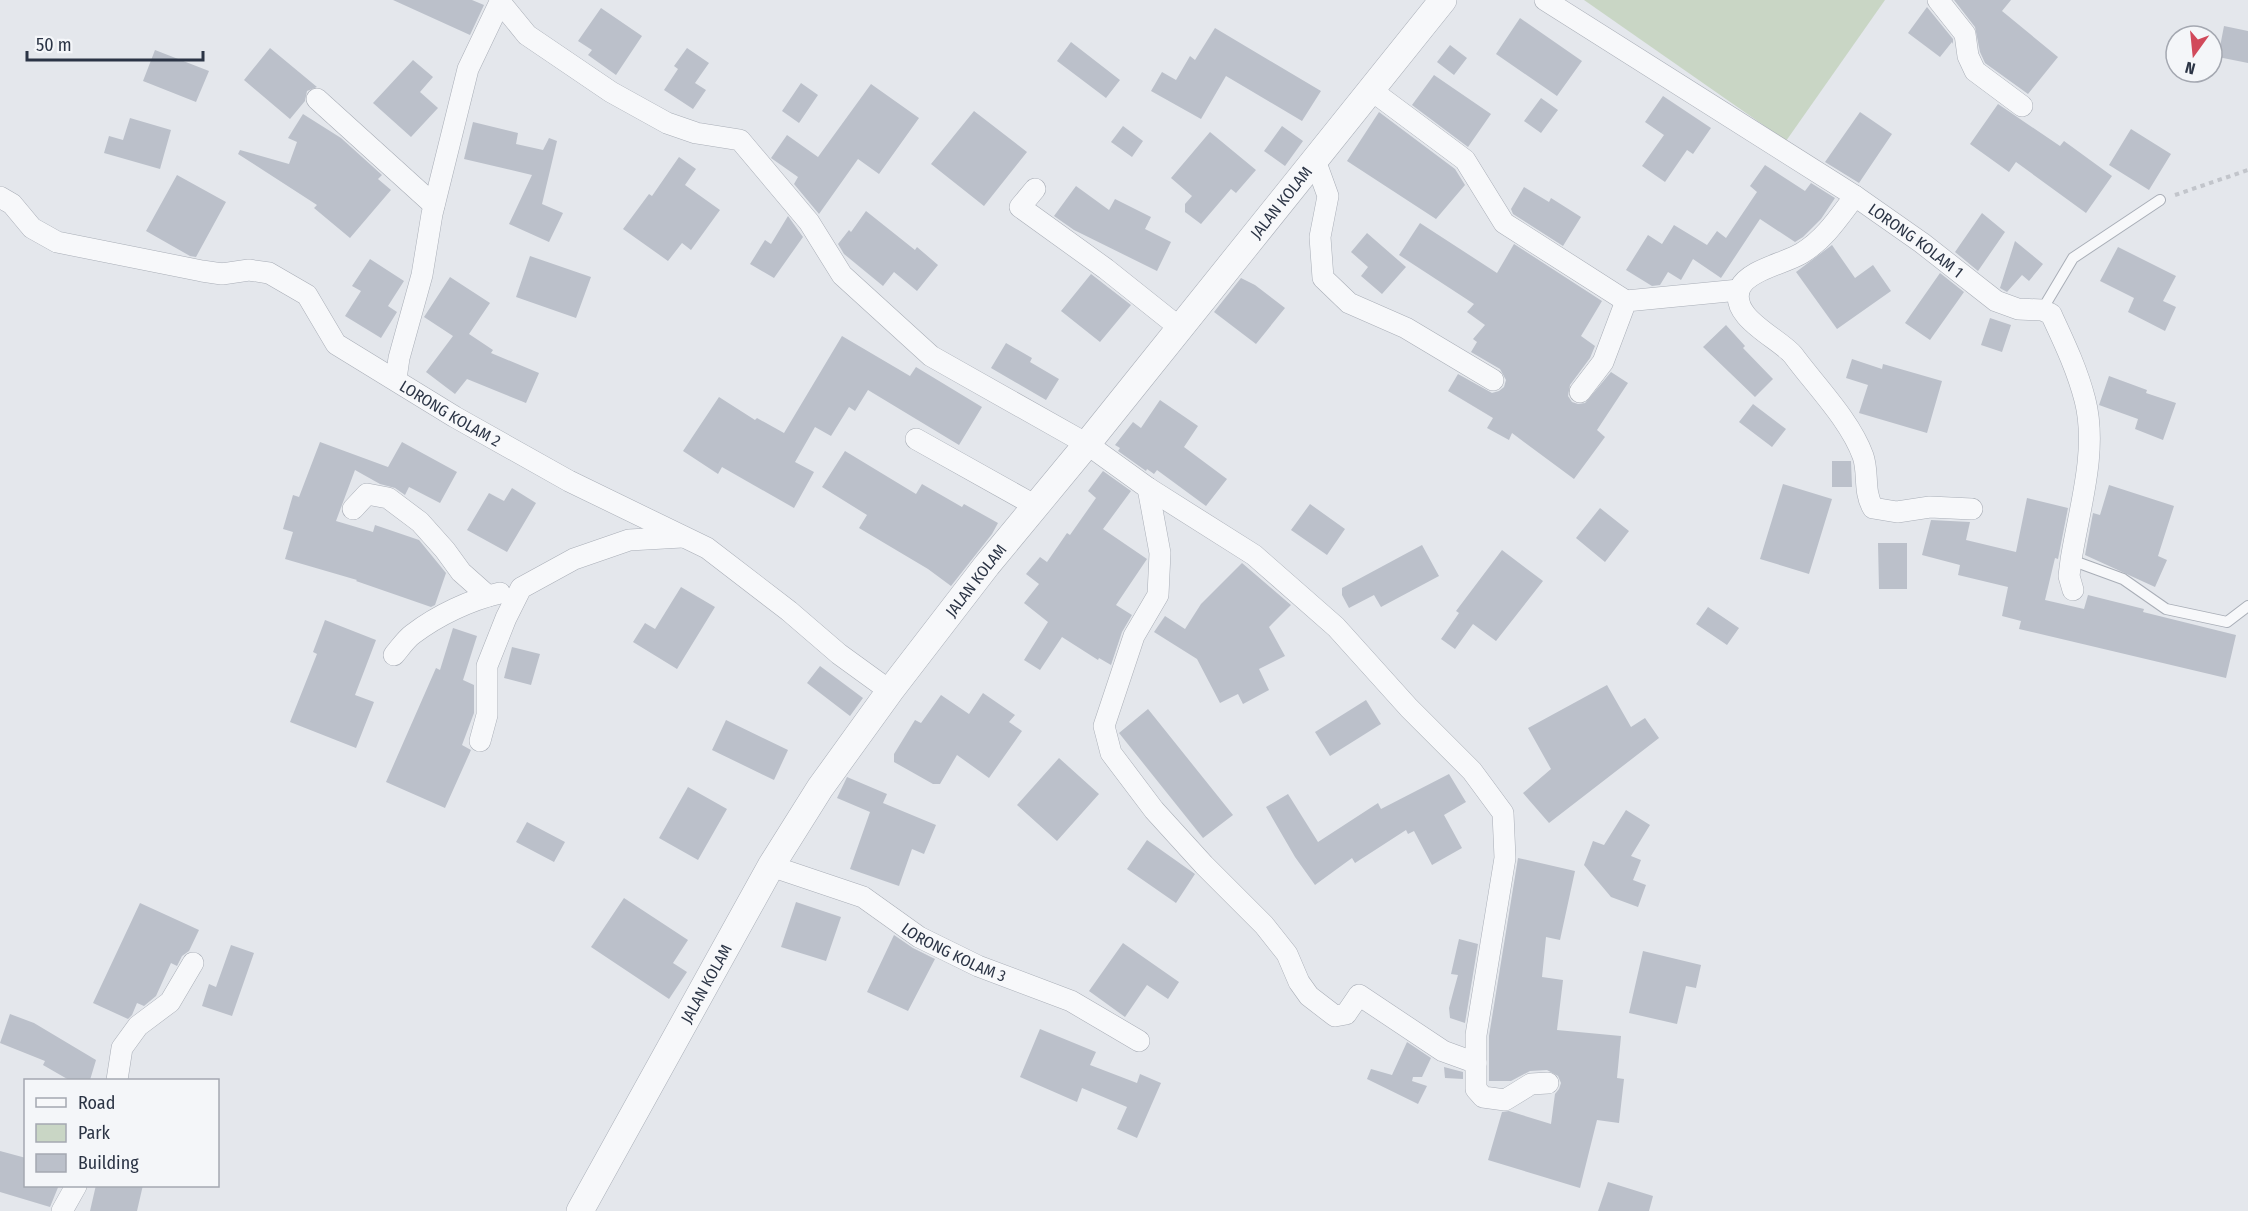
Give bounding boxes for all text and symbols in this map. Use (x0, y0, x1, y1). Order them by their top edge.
scale bar (27, 24, 202, 62)
north arrow (2164, 24, 2224, 84)
text: 50 m (36, 34, 72, 56)
text: N (2183, 58, 2197, 78)
street label: JALAN KOLAM (1247, 163, 1316, 242)
street label: LORONG KOLAM 1 (1865, 199, 1967, 282)
street label: LORONG KOLAM 2 (396, 377, 504, 451)
street label: JALAN KOLAM (942, 540, 1010, 621)
street label: LORONG KOLAM 3 (898, 919, 1009, 986)
street label: JALAN KOLAM (677, 941, 736, 1026)
legend (24, 1079, 219, 1187)
text: Road (78, 1092, 115, 1114)
text: Park (78, 1122, 111, 1144)
text: Building (78, 1152, 139, 1174)

